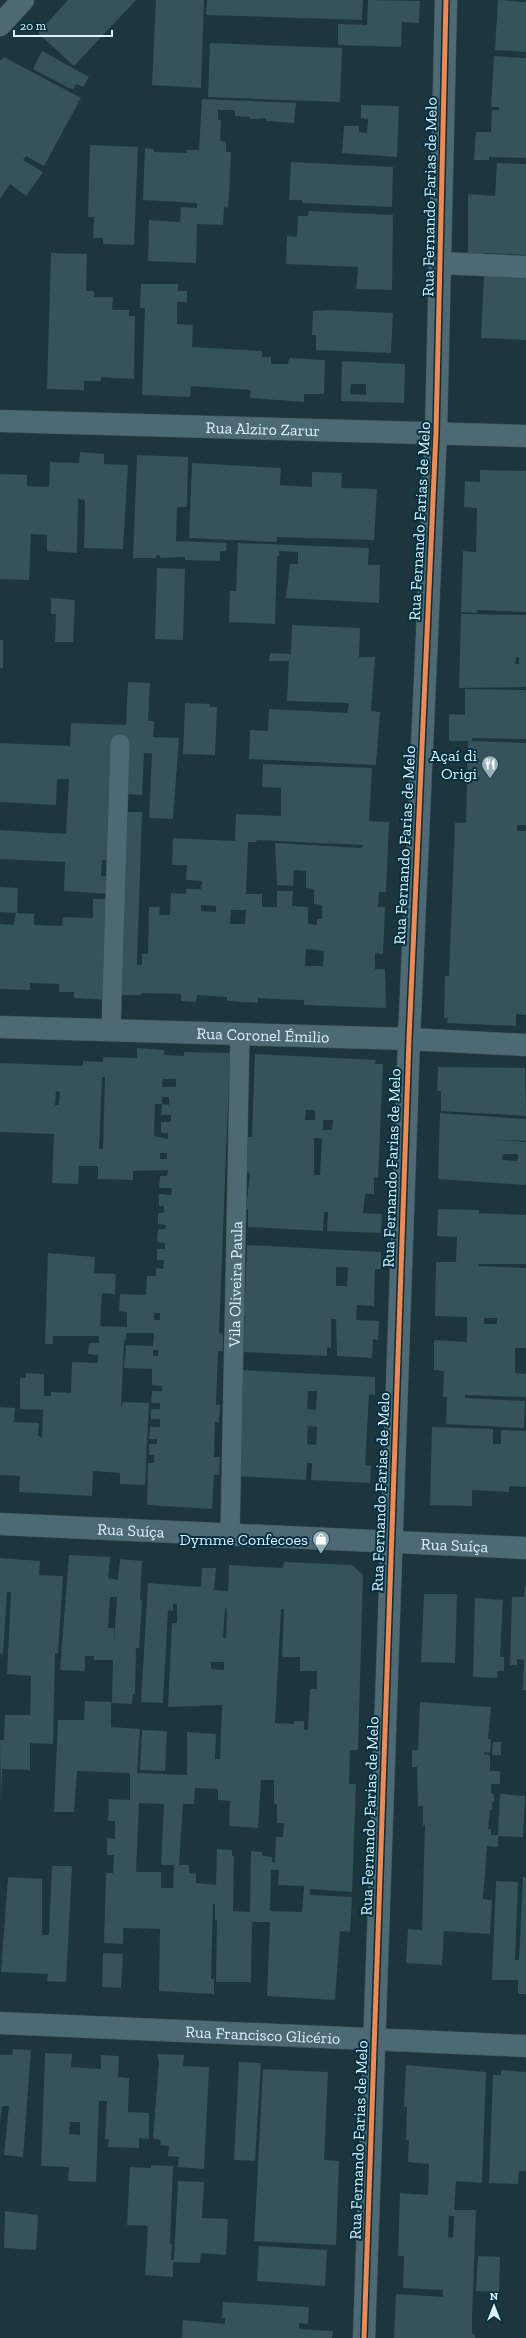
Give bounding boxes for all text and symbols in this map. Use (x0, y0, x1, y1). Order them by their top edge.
scale bar (14, 12, 112, 38)
text: 20 m (20, 19, 47, 33)
street label: Rua Fernando Farias de Melo (418, 97, 441, 297)
street label: Rua Alziro Zarur (205, 418, 321, 440)
street label: Rua Fernando Farias de Melo (405, 421, 434, 621)
street label: Rua Fernando Farias de Melo (390, 745, 419, 945)
place label: Açaí di Origi (430, 746, 478, 783)
restaurant icon: Açaí di Origi (480, 754, 500, 779)
street label: Rua Coronel Émilio (196, 1024, 330, 1047)
street label: Rua Fernando Farias de Melo (379, 1068, 404, 1268)
street label: Vila Oliveira Paula (225, 1221, 246, 1348)
street label: Rua Fernando Farias de Melo (368, 1392, 393, 1592)
street label: Rua Suíça (97, 1519, 165, 1542)
shop icon: Dymme Confecoes (311, 1529, 331, 1554)
place label: Dymme Confecoes (179, 1530, 308, 1549)
street label: Rua Suíça (420, 1534, 489, 1556)
street label: Rua Fernando Farias de Melo (357, 1716, 382, 1916)
street label: Rua Francisco Glicério (185, 2022, 341, 2048)
street label: Rua Fernando Farias de Melo (346, 2040, 371, 2240)
north arrow (474, 2286, 514, 2326)
text: N (490, 2290, 499, 2303)

